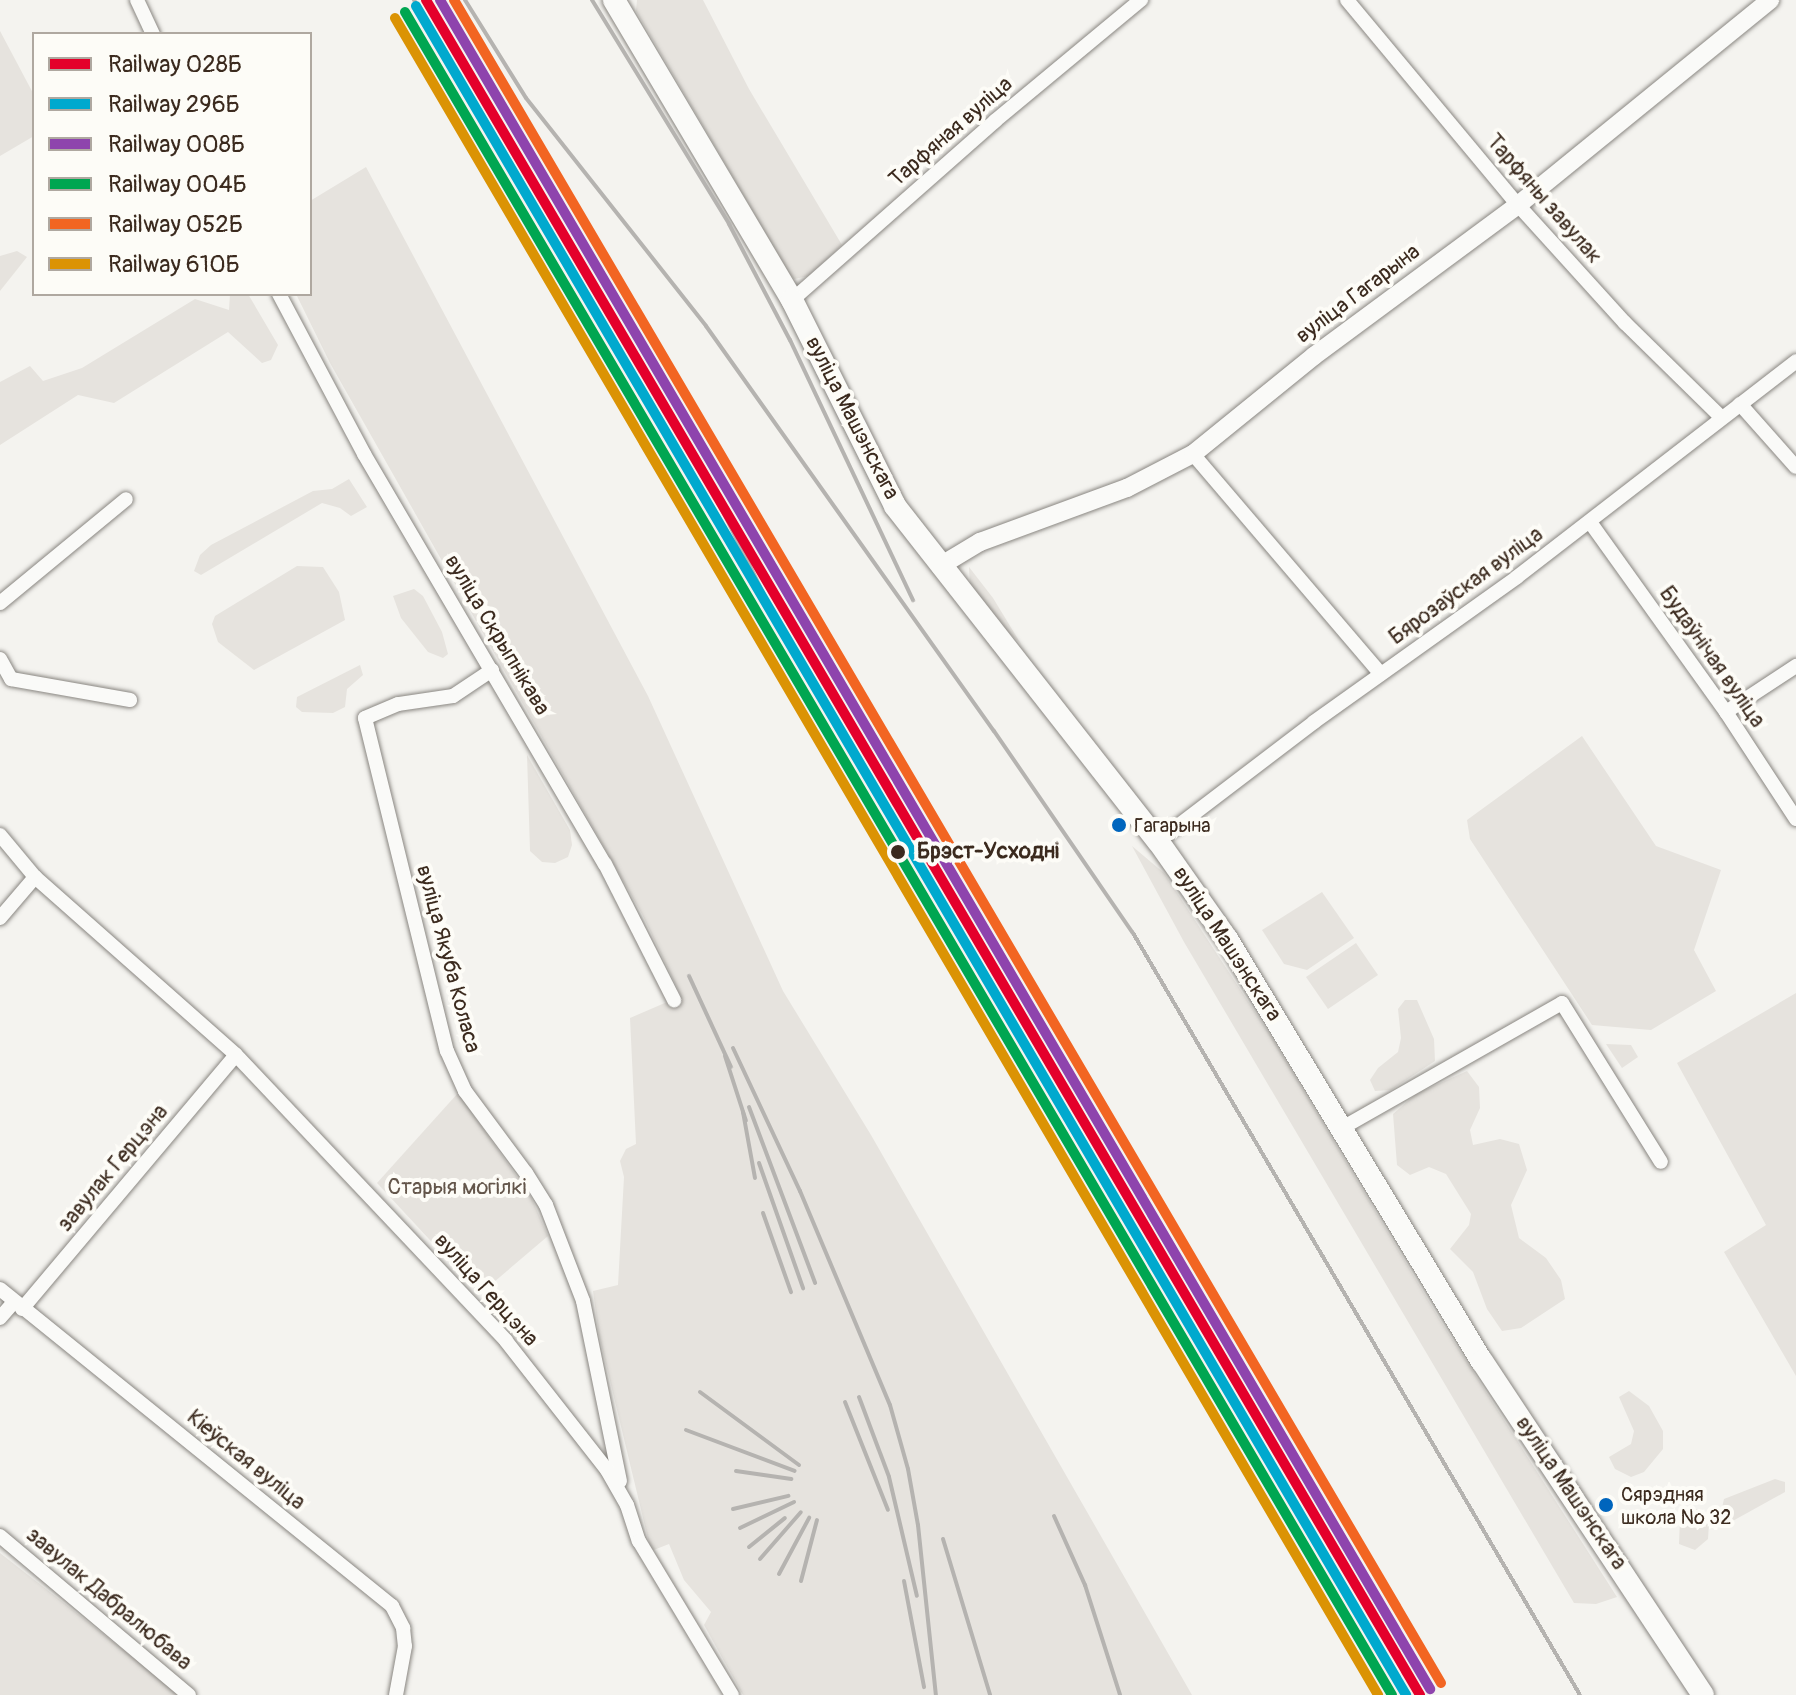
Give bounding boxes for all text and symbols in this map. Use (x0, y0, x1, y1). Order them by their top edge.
legend (32, 32, 312, 296)
text: Railway 028Б (108, 50, 242, 79)
street label: Тарфяная вуліца (884, 71, 1018, 193)
text: Railway 296Б (108, 90, 240, 119)
street label: Тарфяны завулак (1481, 129, 1607, 269)
text: Railway 008Б (108, 130, 245, 159)
text: Railway 004Б (108, 170, 247, 199)
text: Railway 052Б (108, 210, 243, 239)
street label: вуліца Гагарына (1291, 239, 1425, 349)
text: Railway 610Б (108, 250, 240, 279)
street label: вуліца Машэнскага (800, 332, 904, 504)
street label: Бярозаўская вуліца (1384, 521, 1548, 651)
street label: вуліца Скрыпнікава (439, 550, 555, 720)
street label: Будаўнічая вуліца (1653, 581, 1771, 733)
place label: Гагарына (1134, 813, 1211, 837)
marker: Гагарына (1111, 817, 1127, 833)
place label: Брэст-Усходні (917, 839, 1059, 865)
marker: Брэст-Усходні (886, 840, 910, 864)
street label: вуліца Якуба Коласа (410, 862, 486, 1056)
street label: вуліца Машэнскага (1167, 862, 1287, 1026)
street label: завулак Герцэна (52, 1099, 174, 1237)
park label: Старыя могілкі (387, 1175, 527, 1201)
street label: вуліца Герцэна (428, 1228, 544, 1352)
street label: Кіеўская вуліца (182, 1404, 310, 1516)
street label: вуліца Машэнскага (1510, 1411, 1632, 1575)
place label: Сярэдняя школа № 32 (1621, 1482, 1731, 1529)
marker: Сярэдняя школа № 32 (1598, 1497, 1614, 1513)
street label: завулак Дабралюбава (21, 1522, 197, 1676)

